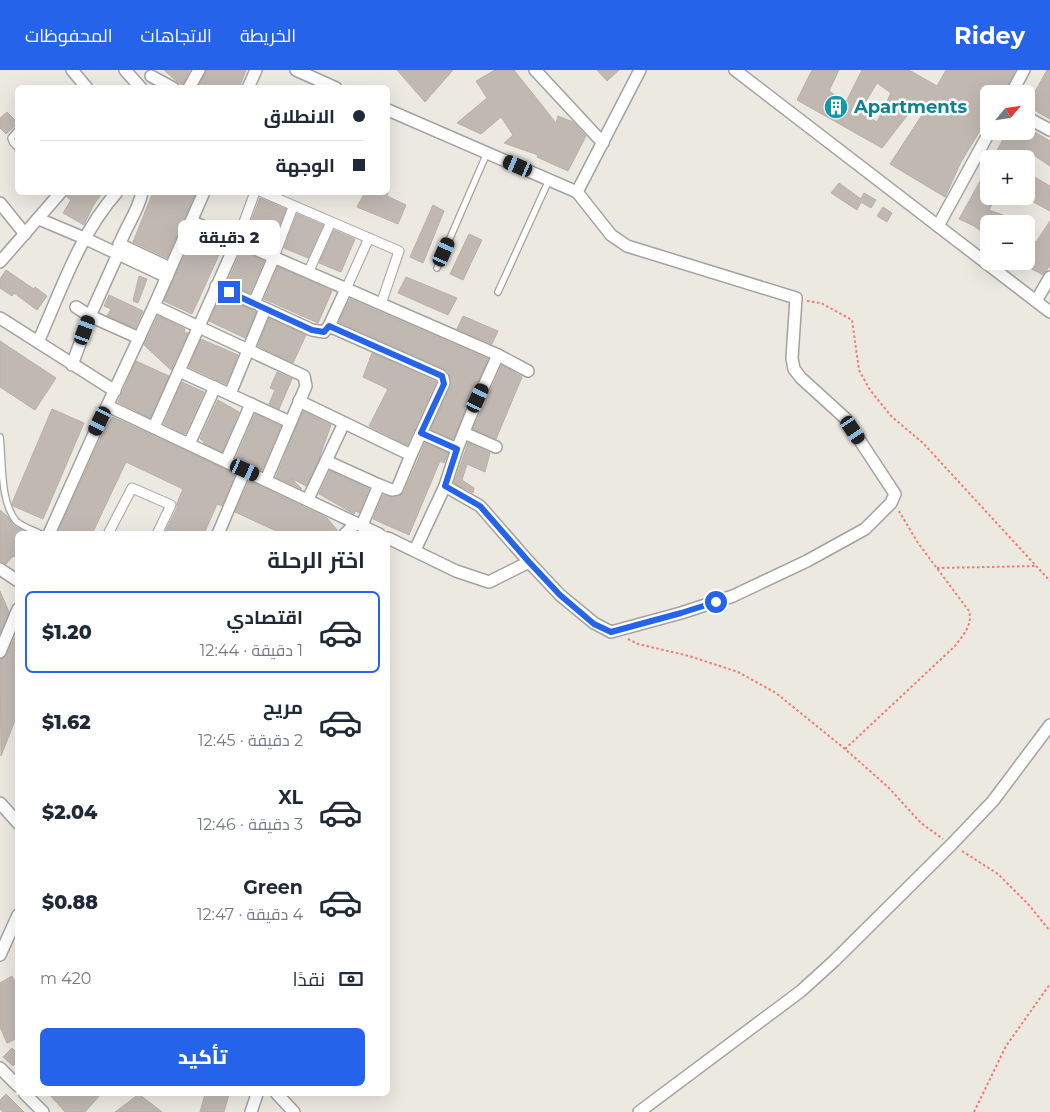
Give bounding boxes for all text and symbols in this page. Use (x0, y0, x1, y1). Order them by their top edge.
text: Ridey (954, 21, 1025, 50)
text: المحفوظات (25, 25, 113, 47)
text: الاتجاهات (141, 25, 212, 47)
text: الخريطة (240, 25, 296, 47)
north arrow (980, 85, 1035, 140)
map controls (980, 85, 1035, 270)
building icon: Apartments (823, 94, 849, 120)
place label: Apartments (853, 96, 968, 118)
text: الانطلاق (264, 105, 335, 128)
button: + (980, 150, 1035, 205)
car (501, 153, 534, 179)
text: الوجهة (275, 154, 335, 177)
button: − (980, 215, 1035, 270)
callout: 2 دقيقة (178, 220, 280, 254)
text: 2 دقيقة (199, 228, 259, 247)
car (431, 235, 456, 269)
route end (218, 281, 240, 303)
car (72, 313, 97, 347)
car (464, 381, 491, 415)
car (86, 404, 113, 438)
car (838, 413, 867, 447)
car (228, 457, 261, 483)
text: اختر الرحلة (267, 547, 365, 574)
route start (705, 591, 727, 613)
text: اقتصادي (227, 606, 303, 629)
icon: car (318, 610, 363, 655)
text: $1.20 (42, 621, 92, 644)
text: 1 دقيقة · 12:44 (200, 641, 303, 660)
text: مريح (263, 696, 303, 719)
icon: car (318, 700, 363, 745)
text: $1.62 (42, 711, 91, 734)
text: 2 دقيقة · 12:45 (198, 731, 303, 750)
text: XL (278, 786, 303, 809)
icon: car (318, 790, 363, 835)
text: $2.04 (42, 801, 97, 824)
text: 3 دقيقة · 12:46 (197, 815, 303, 834)
text: Green (243, 876, 303, 899)
icon: car (318, 880, 363, 925)
text: $0.88 (42, 891, 98, 914)
text: 4 دقيقة · 12:47 (197, 905, 303, 924)
icon: cash (337, 965, 365, 993)
text: نقدًا (293, 968, 325, 991)
text: 420 m (40, 969, 91, 988)
button: تأكيد (40, 1028, 365, 1086)

